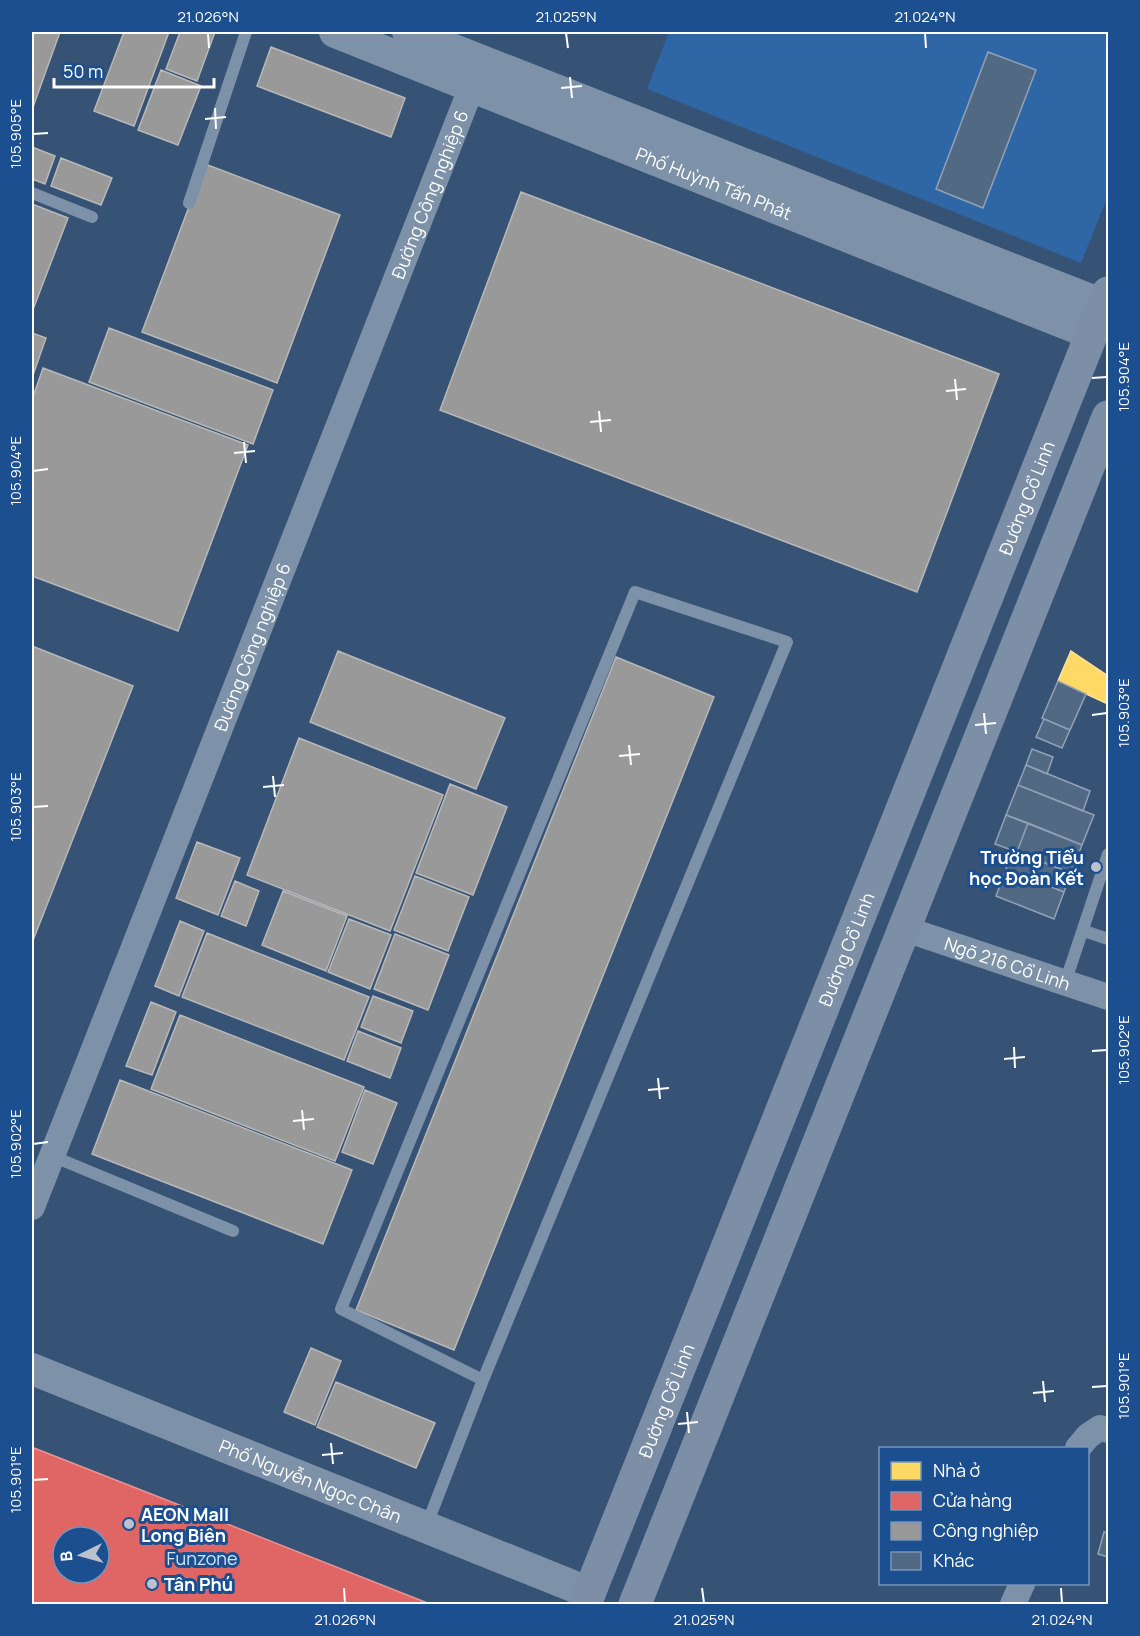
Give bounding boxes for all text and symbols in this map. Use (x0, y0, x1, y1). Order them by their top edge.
text: 21.026°N (177, 6, 239, 27)
text: 21.025°N (536, 6, 596, 27)
text: 21.024°N (895, 6, 955, 27)
scale bar (54, 51, 214, 89)
text: 50 m (63, 59, 103, 83)
text: 105.905°E (5, 99, 26, 169)
street label: Đường Công nghiệp 6 (386, 106, 473, 282)
street label: Phố Huỳnh Tấn Phát (632, 141, 795, 225)
text: 105.904°E (1113, 342, 1134, 412)
text: 105.904°E (5, 436, 26, 506)
street label: Đường Cổ Linh (993, 437, 1060, 558)
street label: Đường Công nghiệp 6 (208, 559, 296, 734)
text: 105.903°E (1113, 678, 1134, 748)
text: 105.903°E (5, 772, 26, 842)
place label: Trường Tiểu học Đoàn Kết (969, 845, 1084, 890)
marker: Trường Tiểu học Đoàn Kết (1089, 860, 1103, 874)
street label: Đường Cổ Linh (813, 889, 880, 1010)
street label: Ngõ 216 Cổ Linh (941, 931, 1073, 996)
text: 105.902°E (1113, 1015, 1134, 1085)
text: 105.902°E (5, 1109, 26, 1179)
street label: Đường Cổ Linh (633, 1340, 700, 1461)
text: 105.901°E (1113, 1352, 1134, 1420)
street label: Phố Nguyễn Ngọc Chân (216, 1433, 405, 1528)
text: 105.901°E (5, 1446, 26, 1514)
legend (879, 1447, 1089, 1585)
text: Nhà ở (933, 1458, 980, 1482)
text: Cửa hàng (933, 1488, 1012, 1512)
place label: AEON Mall Long Biên (141, 1502, 229, 1547)
marker: AEON Mall Long Biên (122, 1517, 136, 1531)
text: Công nghiệp (933, 1518, 1039, 1542)
north arrow (51, 1525, 111, 1585)
park label: Funzone (166, 1546, 238, 1570)
text: Khác (933, 1548, 974, 1572)
text: B (55, 1550, 77, 1562)
place label: Tân Phú (164, 1572, 233, 1596)
marker: Tân Phú (145, 1577, 159, 1591)
text: 21.026°N (314, 1609, 376, 1630)
text: 21.025°N (674, 1609, 734, 1630)
text: 21.024°N (1032, 1609, 1092, 1630)

